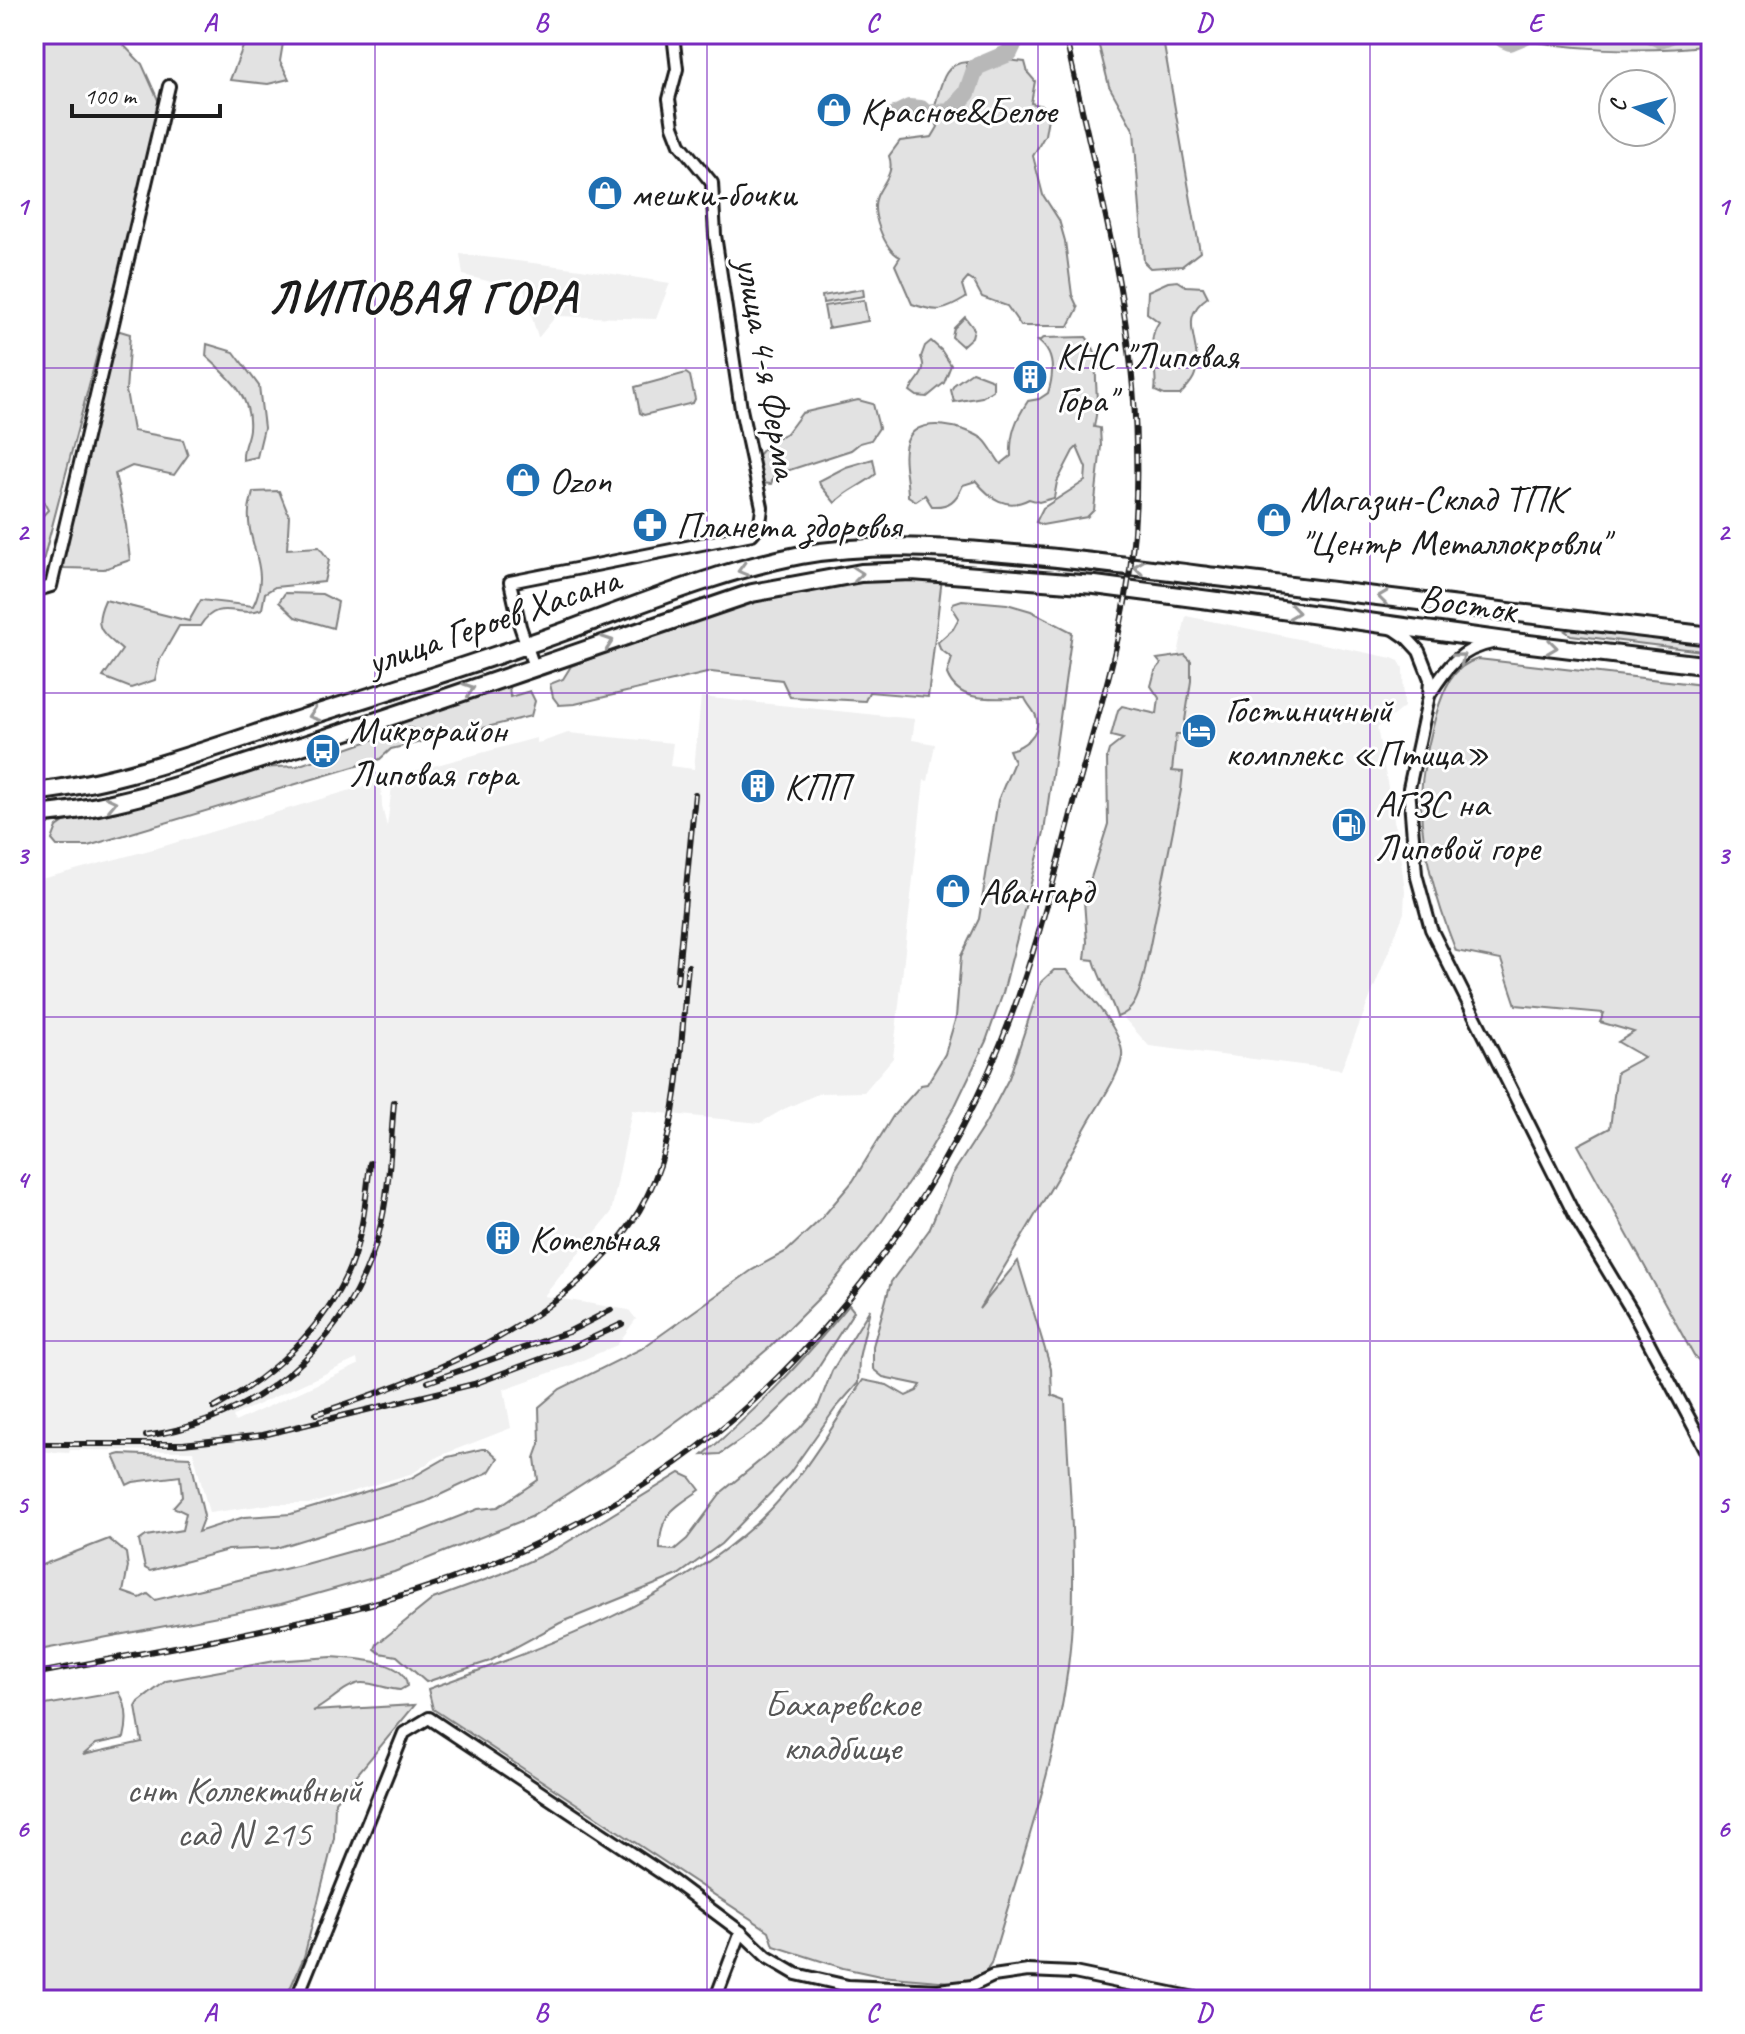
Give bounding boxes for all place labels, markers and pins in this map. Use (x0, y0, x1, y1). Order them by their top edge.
place label: Красное&Белое (860, 87, 1059, 134)
shop icon: Красное&Белое (815, 91, 853, 129)
place label: мешки-бочки (631, 170, 799, 217)
shop icon: мешки-бочки (586, 174, 624, 212)
place label: КНС "Липовая Гора" (1056, 332, 1240, 423)
building icon: КНС "Липовая Гора" (1011, 358, 1049, 396)
place label: Ozon (549, 457, 612, 504)
shop icon: Ozon (504, 461, 542, 499)
place label: Магазин-Склад ТПК "Центр Металлокровли" (1300, 475, 1615, 566)
shop icon: Магазин-Склад ТПК "Центр Металлокровли" (1255, 501, 1293, 539)
place label: Планета здоровья (676, 502, 904, 549)
pharmacy icon: Планета здоровья (631, 506, 669, 544)
place label: Гостиничный комплекс «Птица» (1225, 686, 1489, 777)
place label: Микрорайон Липовая гора (349, 706, 521, 797)
hotel icon: Гостиничный комплекс «Птица» (1180, 712, 1218, 750)
bus stop icon: Микрорайон Липовая гора (304, 732, 342, 770)
place label: КПП (784, 763, 856, 810)
building icon: КПП (739, 767, 777, 805)
place label: АГЗС на Липовой горе (1375, 780, 1542, 871)
fuel station icon: АГЗС на Липовой горе (1330, 806, 1368, 844)
place label: Авангард (979, 868, 1097, 915)
shop icon: Авангард (934, 872, 972, 910)
place label: Котельная (529, 1215, 660, 1262)
building icon: Котельная (484, 1219, 522, 1257)

